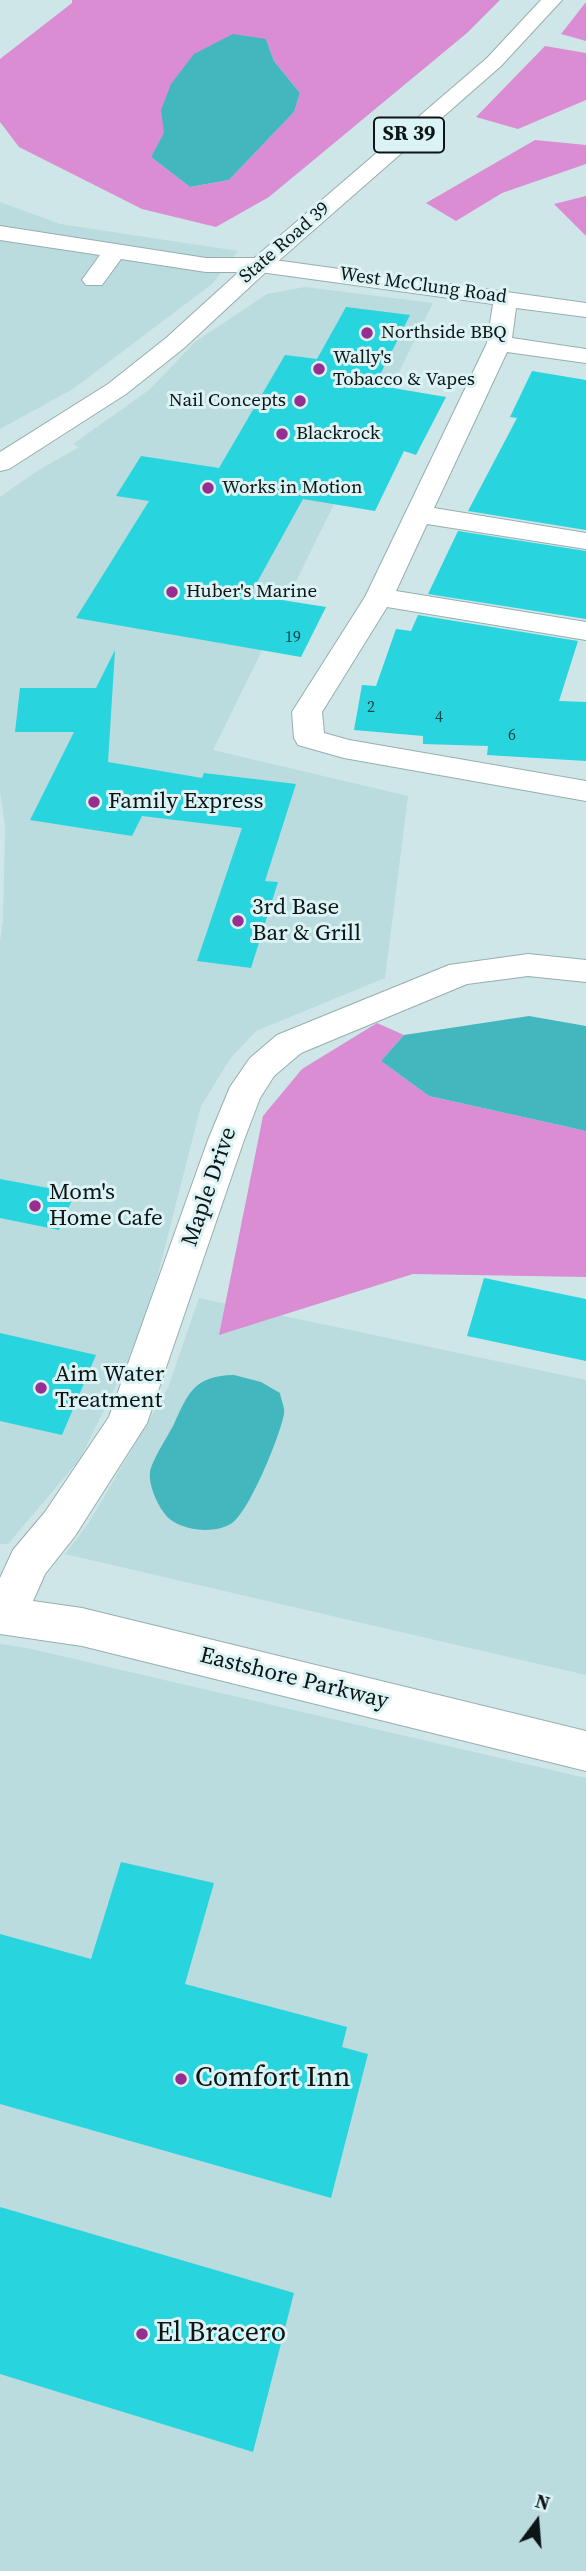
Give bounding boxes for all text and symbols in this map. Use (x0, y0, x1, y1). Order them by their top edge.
road number: SR 39 (374, 118, 444, 152)
street label: State Road 39 (235, 198, 335, 288)
street label: West McClung Road (338, 263, 508, 309)
place label: Northside BBQ (381, 322, 507, 344)
marker: Northside BBQ (359, 325, 375, 341)
place label: Wally's Tobacco & Vapes (333, 347, 475, 391)
marker: Wally's Tobacco & Vapes (311, 361, 327, 377)
place label: Nail Concepts (169, 390, 286, 412)
marker: Nail Concepts (292, 393, 308, 409)
place label: Blackrock (296, 423, 380, 445)
marker: Blackrock (274, 426, 290, 442)
place label: Works in Motion (222, 477, 362, 499)
marker: Works in Motion (200, 480, 216, 496)
place label: Huber's Marine (186, 581, 317, 603)
marker: Huber's Marine (164, 584, 180, 600)
house number: 19 (285, 628, 301, 648)
house number: 2 (367, 698, 375, 718)
house number: 4 (435, 708, 443, 728)
house number: 6 (508, 726, 516, 746)
place label: Family Express (108, 788, 263, 816)
marker: Family Express (86, 794, 102, 810)
place label: 3rd Base Bar & Grill (252, 894, 361, 948)
marker: 3rd Base Bar & Grill (230, 913, 246, 929)
street label: Maple Drive (177, 1124, 243, 1250)
place label: Mom's Home Cafe (49, 1179, 163, 1233)
marker: Mom's Home Cafe (27, 1198, 43, 1214)
place label: Aim Water Treatment (55, 1361, 164, 1415)
marker: Aim Water Treatment (33, 1380, 49, 1396)
street label: Eastshore Parkway (197, 1642, 391, 1716)
place label: Comfort Inn (195, 2062, 350, 2096)
marker: Comfort Inn (173, 2071, 189, 2087)
place label: El Bracero (156, 2317, 286, 2351)
marker: El Bracero (134, 2326, 150, 2342)
north arrow (502, 2487, 572, 2557)
text: N (533, 2487, 553, 2516)

